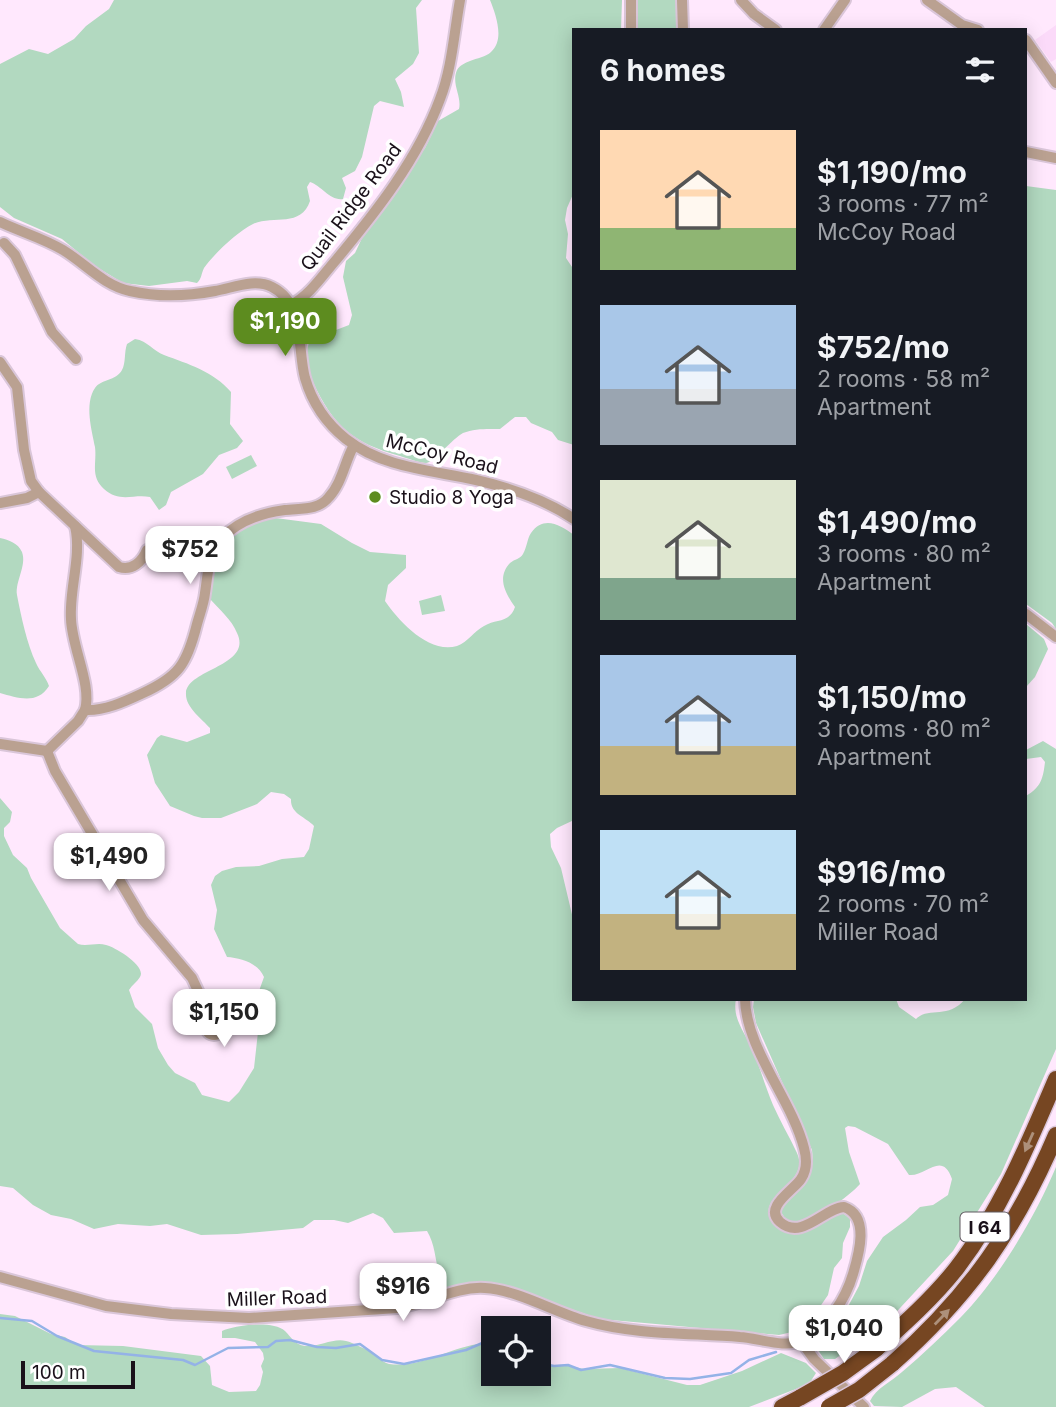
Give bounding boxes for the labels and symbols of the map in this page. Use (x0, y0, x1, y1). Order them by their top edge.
street label: Quail Ridge Road (296, 139, 406, 275)
pin: $1,190 (228, 298, 342, 358)
street label: McCoy Road (384, 429, 500, 479)
place label: Studio 8 Yoga (389, 486, 514, 509)
marker: Studio 8 Yoga (367, 489, 383, 505)
pin: $752 (149, 526, 231, 586)
pin: $1,490 (52, 834, 166, 893)
pin: $1,150 (167, 990, 281, 1049)
one-way arrow (1023, 1132, 1035, 1152)
road number: I 64 (960, 1212, 1010, 1242)
pin: $916 (362, 1264, 444, 1323)
street label: Miller Road (226, 1285, 328, 1311)
pin: $1,040 (787, 1306, 901, 1365)
one-way arrow (933, 1309, 950, 1326)
scale bar (21, 1358, 135, 1390)

